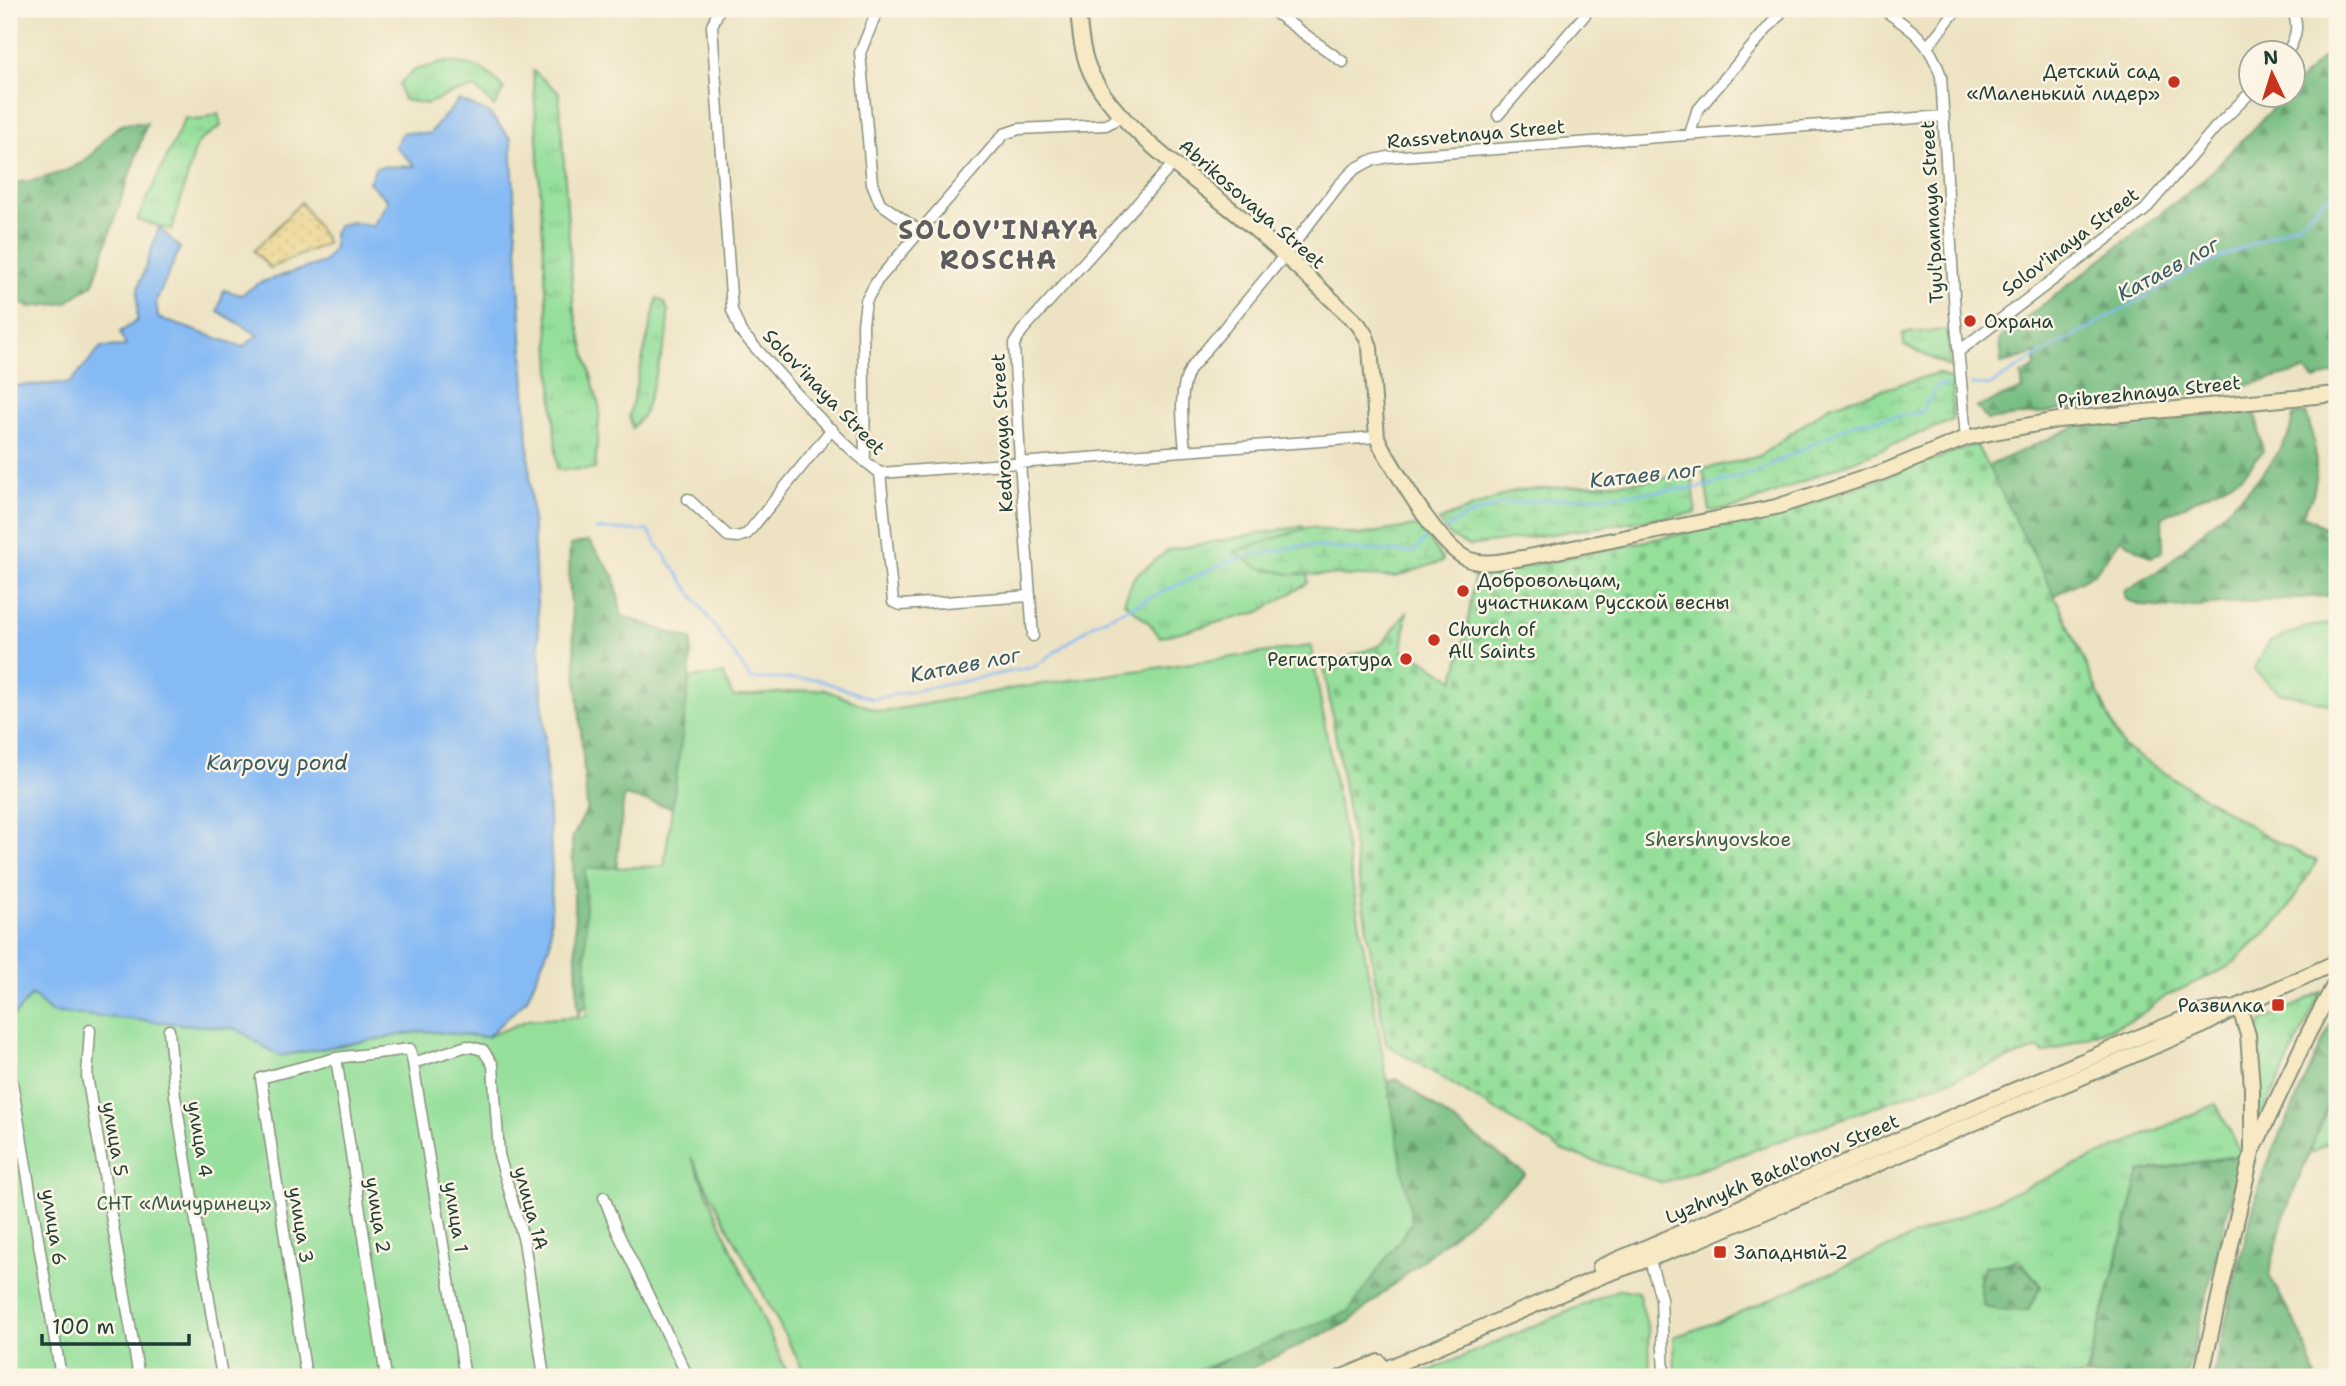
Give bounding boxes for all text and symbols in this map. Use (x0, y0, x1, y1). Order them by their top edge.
north arrow (2238, 38, 2308, 108)
text: N (2262, 45, 2279, 71)
place label: Детский сад «Маленький лидер» (1966, 59, 2160, 106)
marker: Детский сад «Маленький лидер» (2166, 74, 2182, 90)
street label: Rassvetnaya Street (1386, 114, 1566, 154)
street label: Tyul'pannaya Street (1915, 120, 1949, 304)
street label: Abrikosovaya Street (1174, 134, 1330, 274)
street label: Solov'inaya Street (1996, 182, 2144, 302)
district label: SOLOV'INAYA ROSCHA (898, 212, 1100, 277)
water label: Катаев лог (2112, 230, 2225, 308)
place label: Охрана (1984, 309, 2054, 334)
marker: Охрана (1962, 313, 1978, 329)
street label: Solov'inaya Street (757, 324, 891, 460)
street label: Kedrovaya Street (985, 353, 1019, 513)
street label: Pribrezhnaya Street (2056, 370, 2242, 414)
water label: Катаев лог (1588, 455, 1704, 495)
place label: Добровольцам, участникам Русской весны (1477, 568, 1730, 615)
marker: Добровольцам, участникам Русской весны (1455, 583, 1471, 599)
place label: Church of All Saints (1448, 617, 1537, 664)
marker: Church of All Saints (1426, 632, 1442, 648)
water label: Катаев лог (908, 640, 1024, 689)
place label: Регистратура (1267, 647, 1392, 672)
marker: Регистратура (1398, 651, 1414, 667)
water label: Karpovy pond (206, 749, 348, 777)
park label: Shershnyovskoe (1645, 827, 1791, 852)
place label: Развилка (2178, 993, 2264, 1018)
marker: Развилка (2270, 997, 2286, 1013)
street label: улица 4 (182, 1099, 218, 1179)
street label: улица 5 (96, 1100, 134, 1178)
street label: Lyzhnykh Batal'onov Street (1661, 1108, 1903, 1230)
street label: улица 1А (508, 1163, 554, 1253)
street label: улица 2 (360, 1175, 396, 1255)
street label: улица 1 (438, 1180, 474, 1254)
street label: улица 3 (283, 1185, 319, 1265)
street label: улица 6 (36, 1187, 72, 1267)
park label: СНТ «Мичуринец» (97, 1191, 271, 1216)
place label: Западный-2 (1734, 1240, 1848, 1265)
marker: Западный-2 (1712, 1244, 1728, 1260)
scale bar (42, 1302, 189, 1346)
text: 100 m (52, 1313, 115, 1341)

